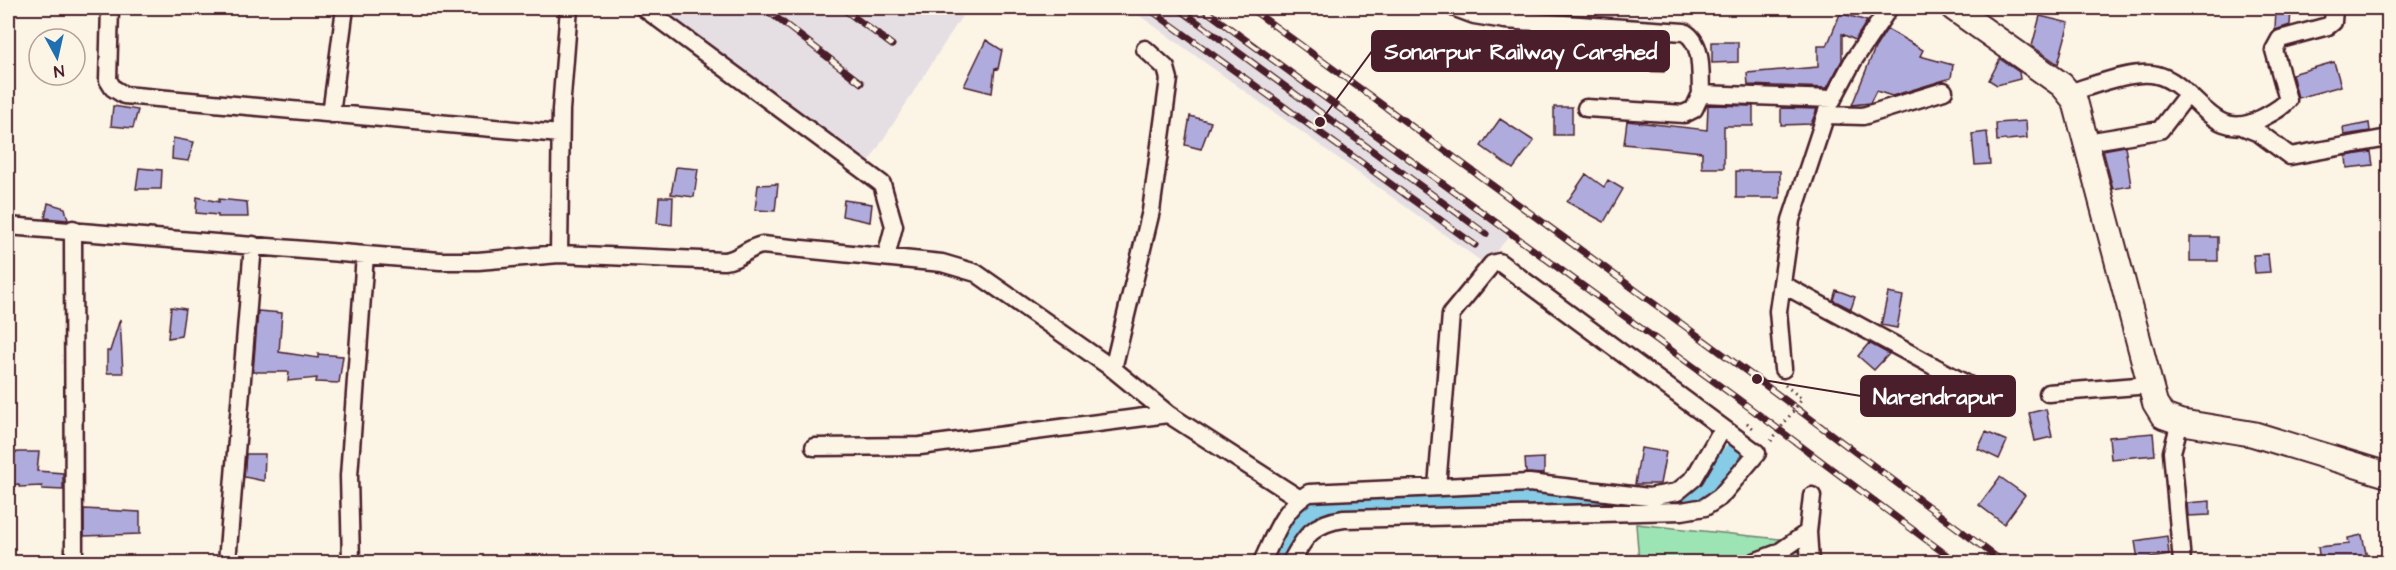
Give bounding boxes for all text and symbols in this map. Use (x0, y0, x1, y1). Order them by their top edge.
north arrow (27, 27, 87, 87)
callout: Sonarpur Railway Carshed (1372, 31, 1669, 71)
text: Sonarpur Railway Carshed (1384, 37, 1658, 70)
text: N (52, 59, 65, 82)
callout: Narendrapur (1861, 376, 2015, 416)
text: Narendrapur (1873, 382, 2004, 413)

